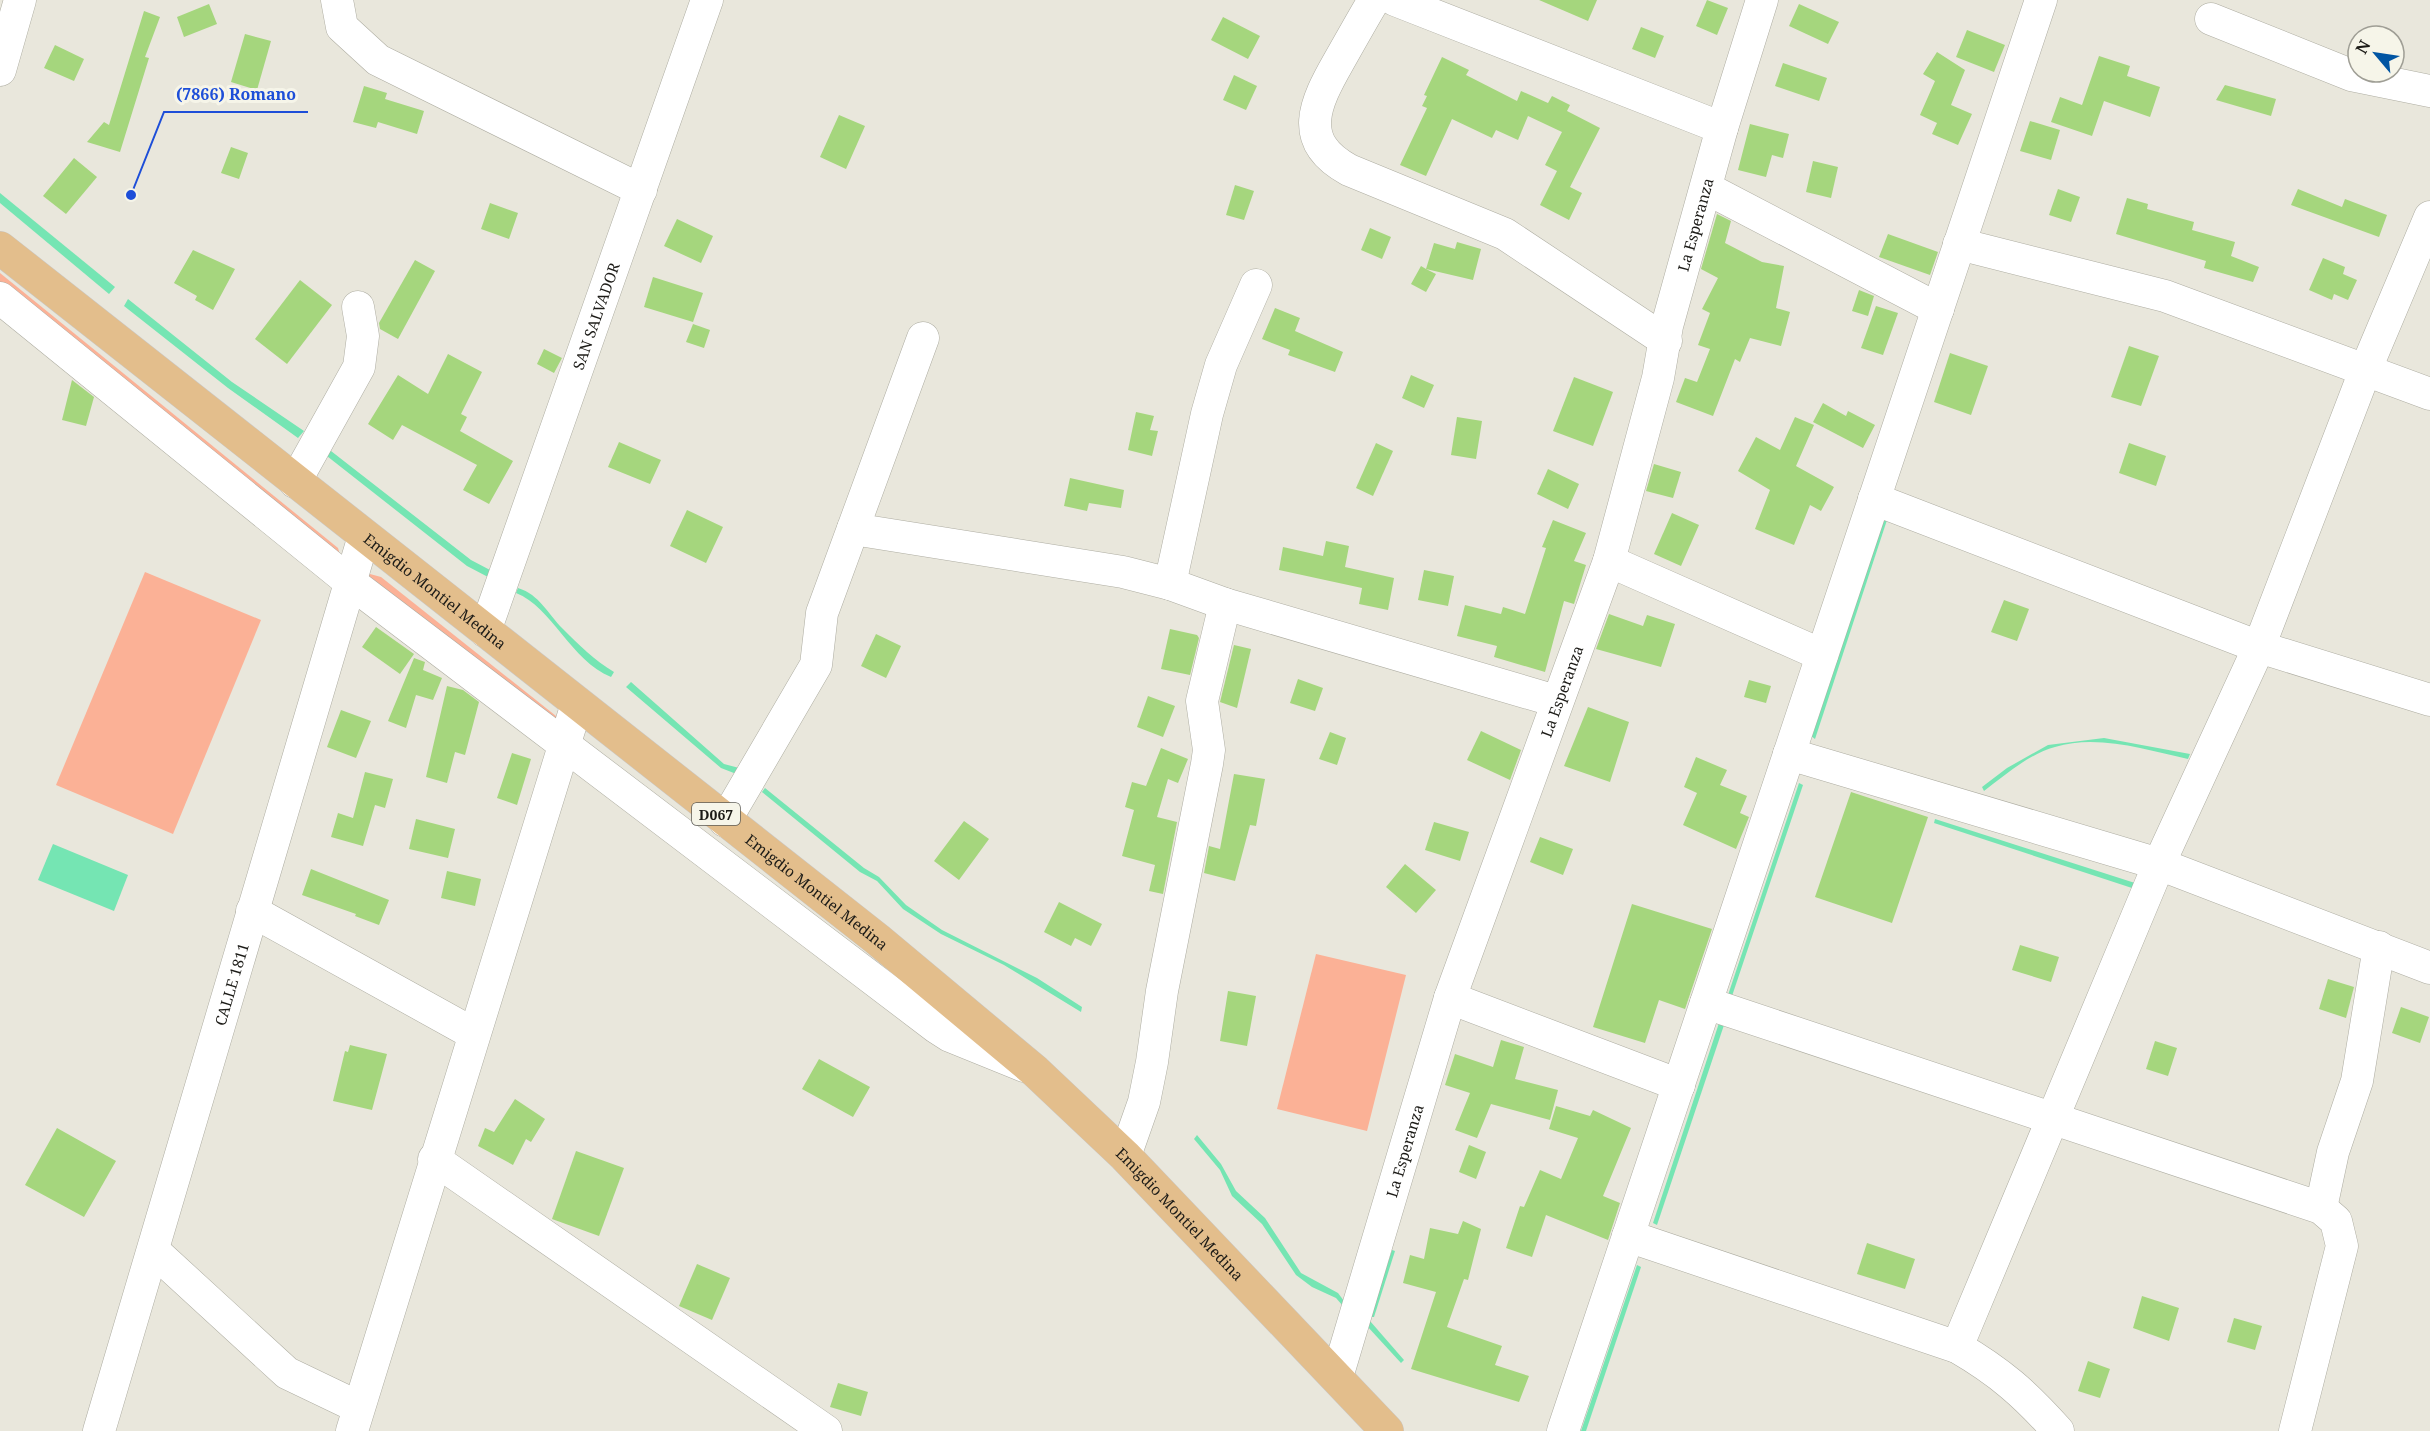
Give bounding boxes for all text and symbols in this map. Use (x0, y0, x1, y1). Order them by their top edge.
north arrow (2346, 24, 2406, 84)
text: N (2350, 36, 2376, 58)
callout: (7866) Romano (164, 78, 308, 112)
text: (7866) Romano (176, 83, 296, 105)
street label: La Esperanza (1673, 176, 1718, 274)
street label: SAN SALVADOR (568, 260, 624, 372)
street label: Emigdio Montiel Medina (360, 528, 511, 653)
street label: La Esperanza (1536, 643, 1587, 740)
road number: D067 (692, 803, 740, 825)
street label: Emigdio Montiel Medina (741, 829, 892, 954)
street label: CALLE 1811 (210, 940, 253, 1028)
street label: La Esperanza (1381, 1102, 1428, 1200)
street label: Emigdio Montiel Medina (1112, 1143, 1248, 1285)

